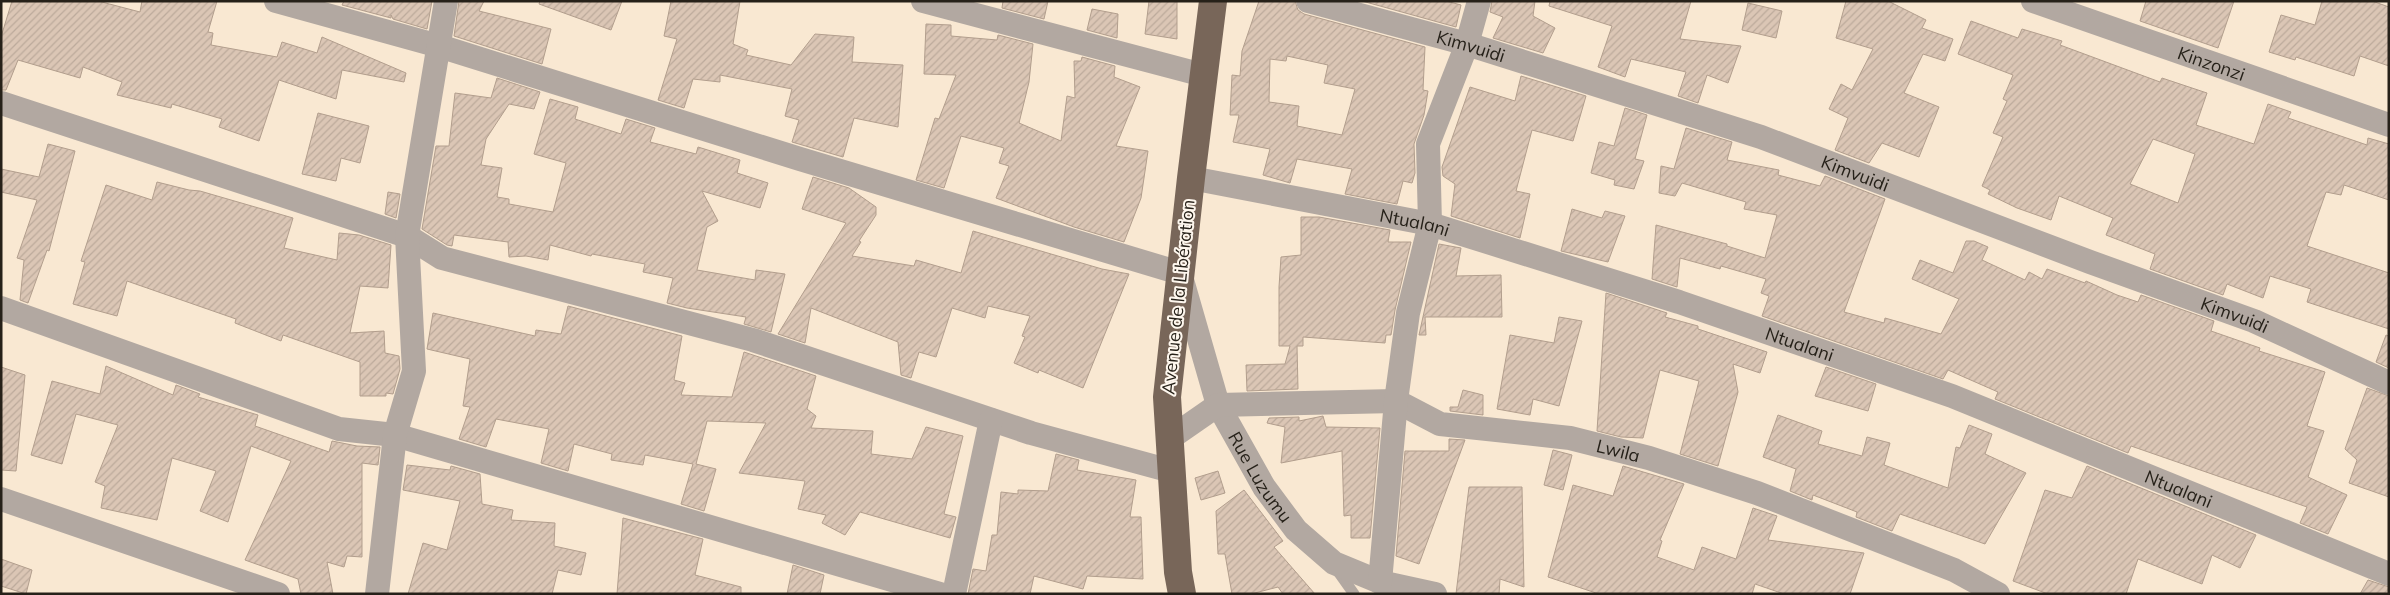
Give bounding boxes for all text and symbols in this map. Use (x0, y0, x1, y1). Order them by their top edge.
street label: Kimvuidi (1434, 25, 1508, 67)
street label: Kinzonzi (2175, 41, 2248, 86)
street label: Kimvuidi (1818, 150, 1893, 196)
street label: Avenue de la Libération (1156, 198, 1200, 396)
street label: Ntualani (1378, 203, 1453, 241)
street label: Kimvuidi (2198, 291, 2273, 338)
street label: Ntualani (1762, 321, 1837, 366)
street label: Rue Luzumu (1224, 427, 1298, 527)
street label: Lwila (1594, 434, 1643, 467)
street label: Ntualani (2142, 464, 2216, 512)

